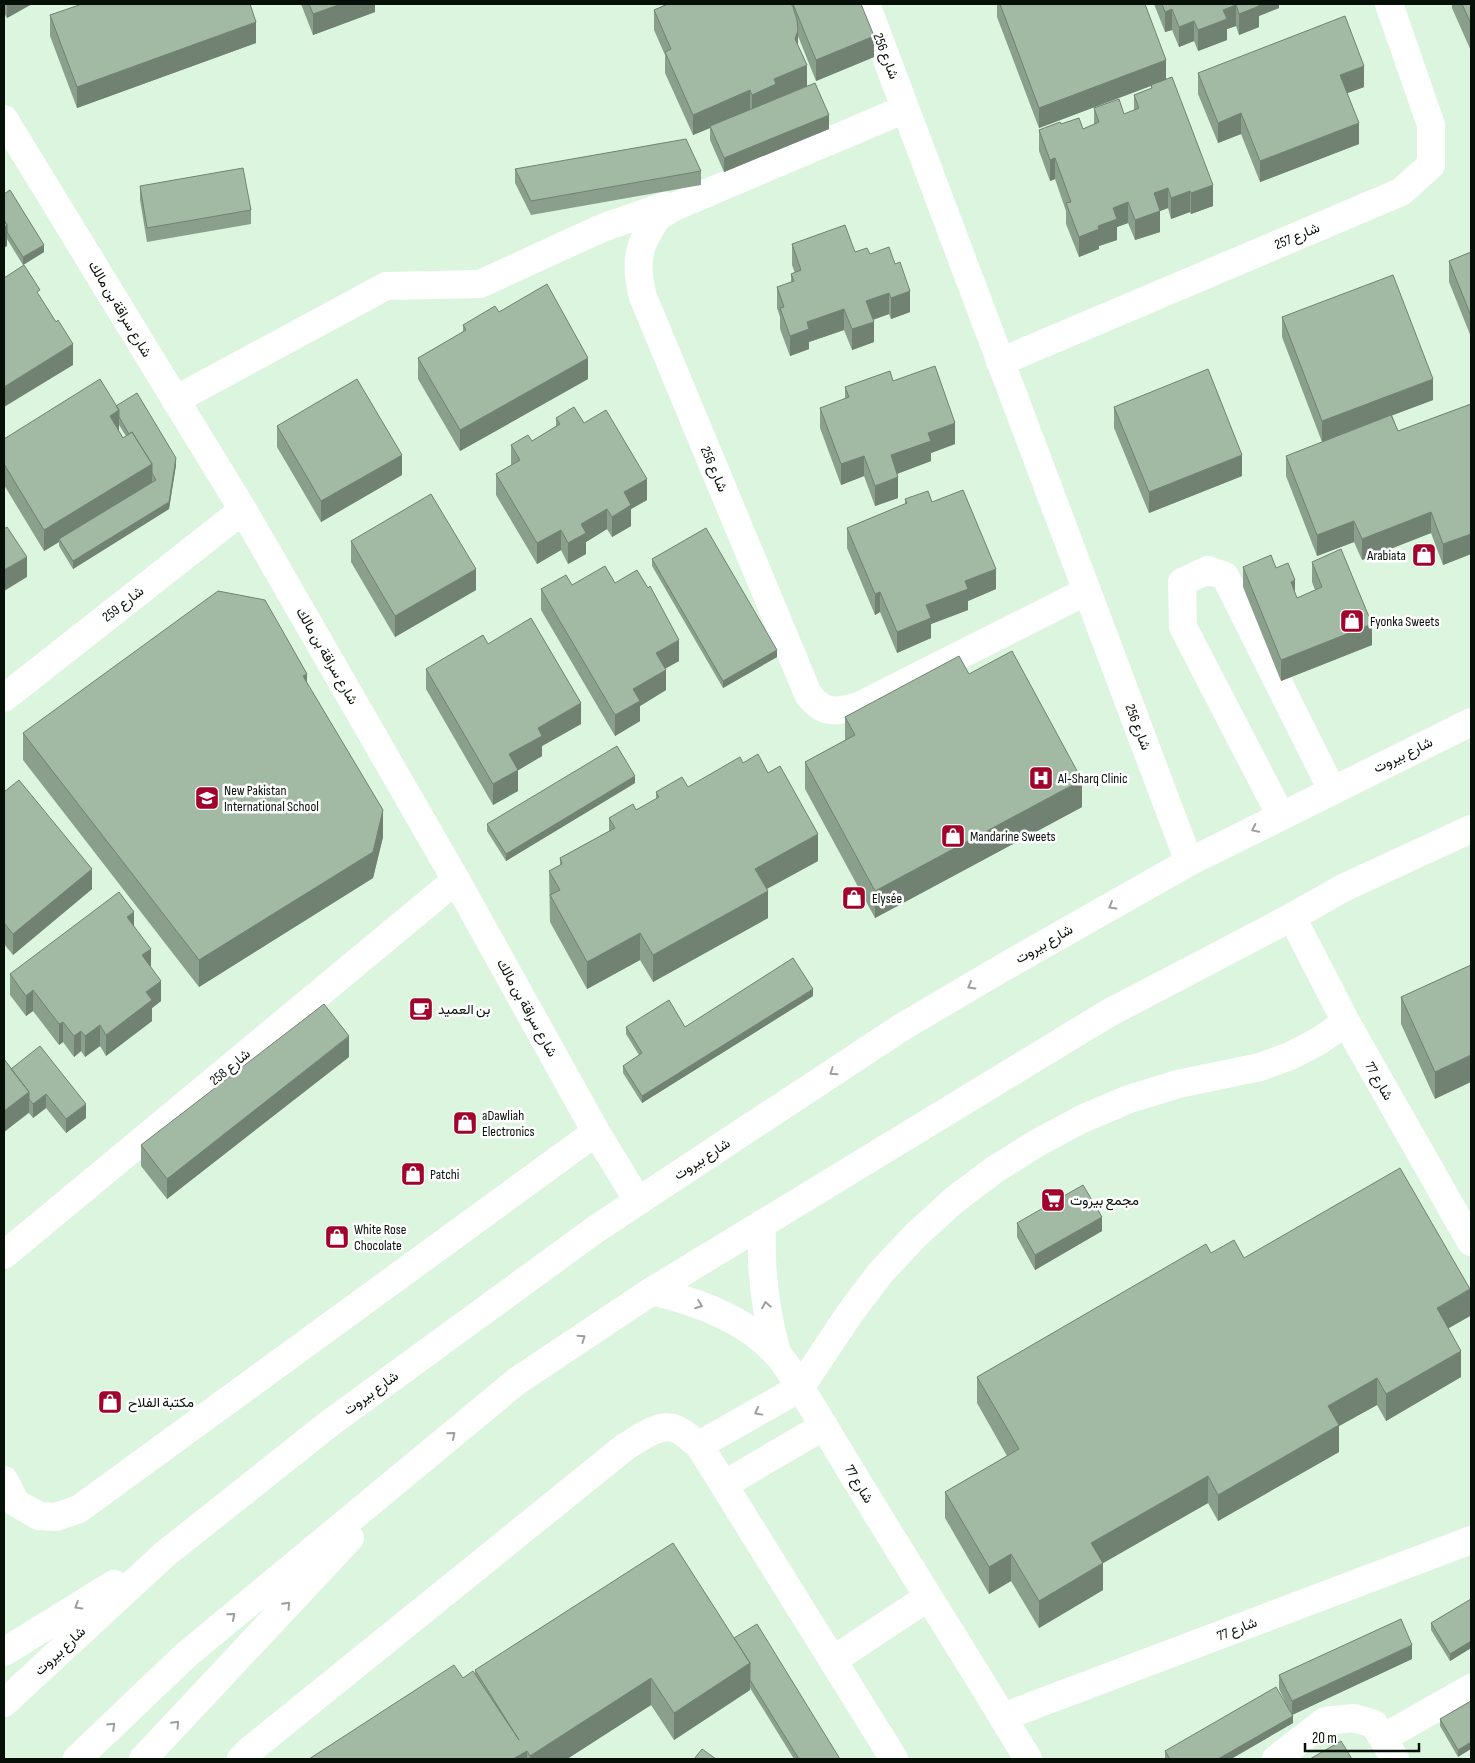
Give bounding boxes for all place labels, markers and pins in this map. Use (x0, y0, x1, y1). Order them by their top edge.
shop icon: Arabiata (1411, 542, 1437, 568)
place label: Arabiata (1366, 547, 1406, 564)
shop icon: Fyonka Sweets (1339, 608, 1365, 634)
place label: Fyonka Sweets (1370, 613, 1440, 630)
hospital icon: Al-Sharq Clinic (1028, 765, 1054, 791)
place label: Al-Sharq Clinic (1057, 770, 1128, 787)
place label: New Pakistan International School (224, 782, 319, 815)
school or university icon: New Pakistan International School (194, 785, 220, 811)
shop icon: Mandarine Sweets (940, 823, 966, 849)
place label: Mandarine Sweets (970, 828, 1056, 845)
shop icon: Elysée (841, 885, 867, 911)
place label: Elysée (872, 890, 902, 907)
cafe icon: بن العميد (408, 996, 434, 1022)
place label: بن العميد (438, 1001, 490, 1018)
place label: aDawliah Electronics (482, 1107, 535, 1140)
shop icon: aDawliah Electronics (452, 1110, 478, 1136)
shop icon: Patchi (400, 1161, 426, 1187)
place label: Patchi (430, 1166, 459, 1183)
supermarket icon: مجمع بيروت (1040, 1187, 1066, 1213)
place label: مجمع بيروت (1070, 1192, 1139, 1211)
place label: White Rose Chocolate (354, 1221, 407, 1254)
shop icon: White Rose Chocolate (324, 1224, 350, 1250)
shop icon: مكتبة الفلاح (97, 1389, 123, 1415)
place label: مكتبة الفلاح (128, 1394, 194, 1413)

